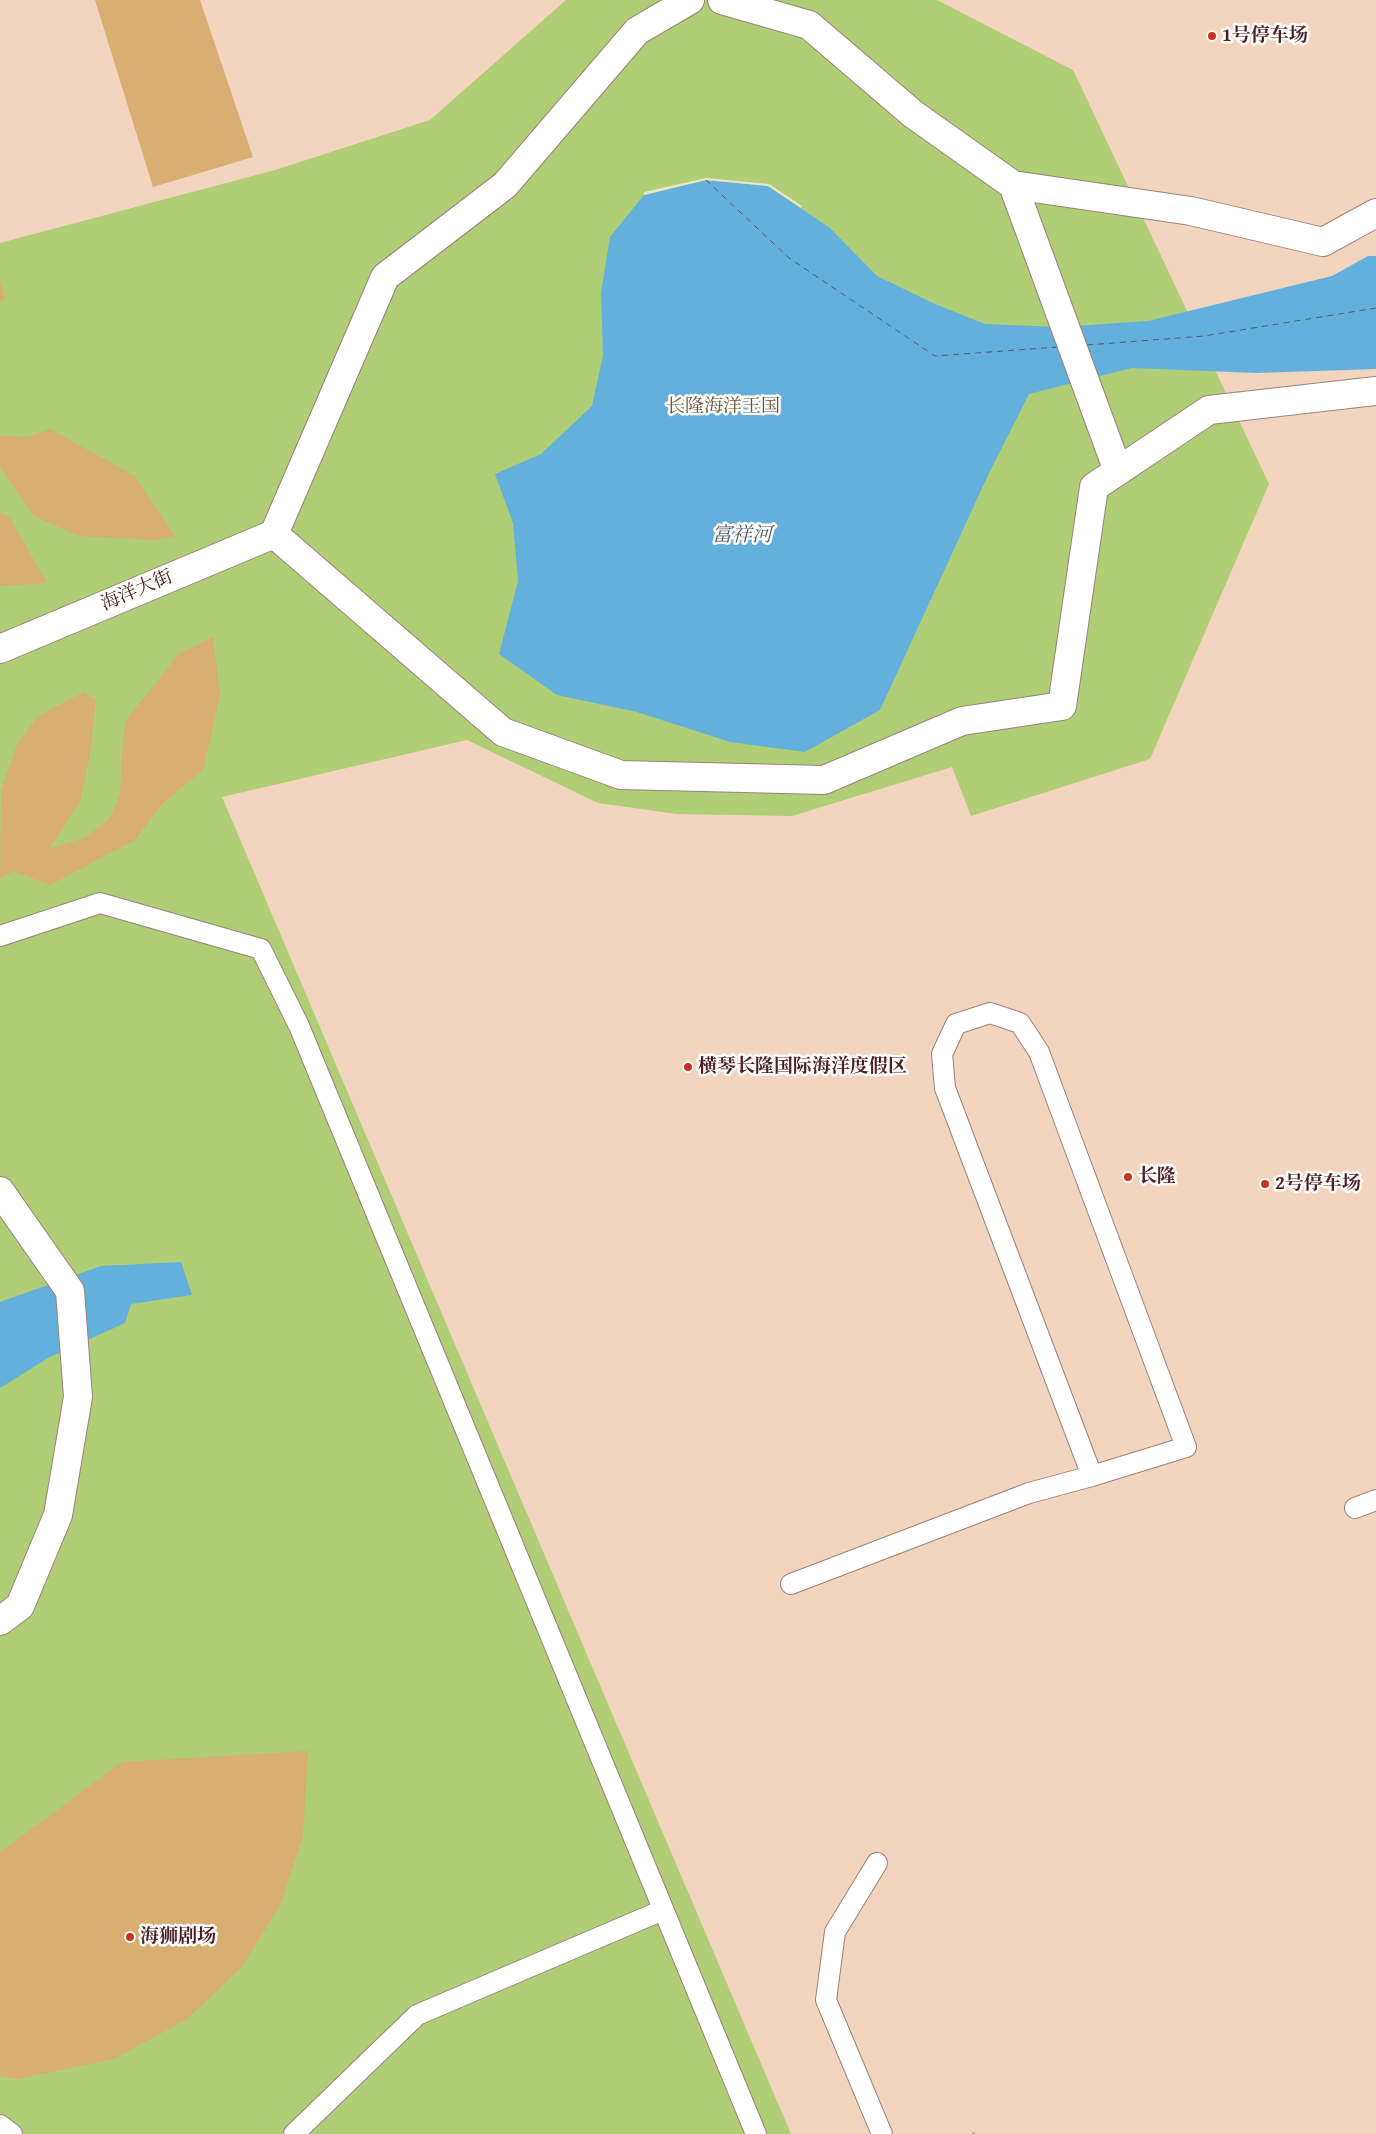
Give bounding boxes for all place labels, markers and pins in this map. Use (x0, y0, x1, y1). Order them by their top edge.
place label: 1号停车场 (1222, 25, 1308, 47)
marker: 1号停车场 (1206, 30, 1218, 42)
place label: 横琴长隆国际海洋度假区 (698, 1056, 907, 1078)
marker: 横琴长隆国际海洋度假区 (682, 1061, 694, 1073)
place label: 长隆 (1138, 1166, 1176, 1188)
marker: 长隆 (1122, 1171, 1134, 1183)
place label: 2号停车场 (1275, 1173, 1361, 1195)
marker: 2号停车场 (1259, 1178, 1271, 1190)
place label: 海狮剧场 (140, 1926, 216, 1948)
marker: 海狮剧场 (124, 1931, 136, 1943)

